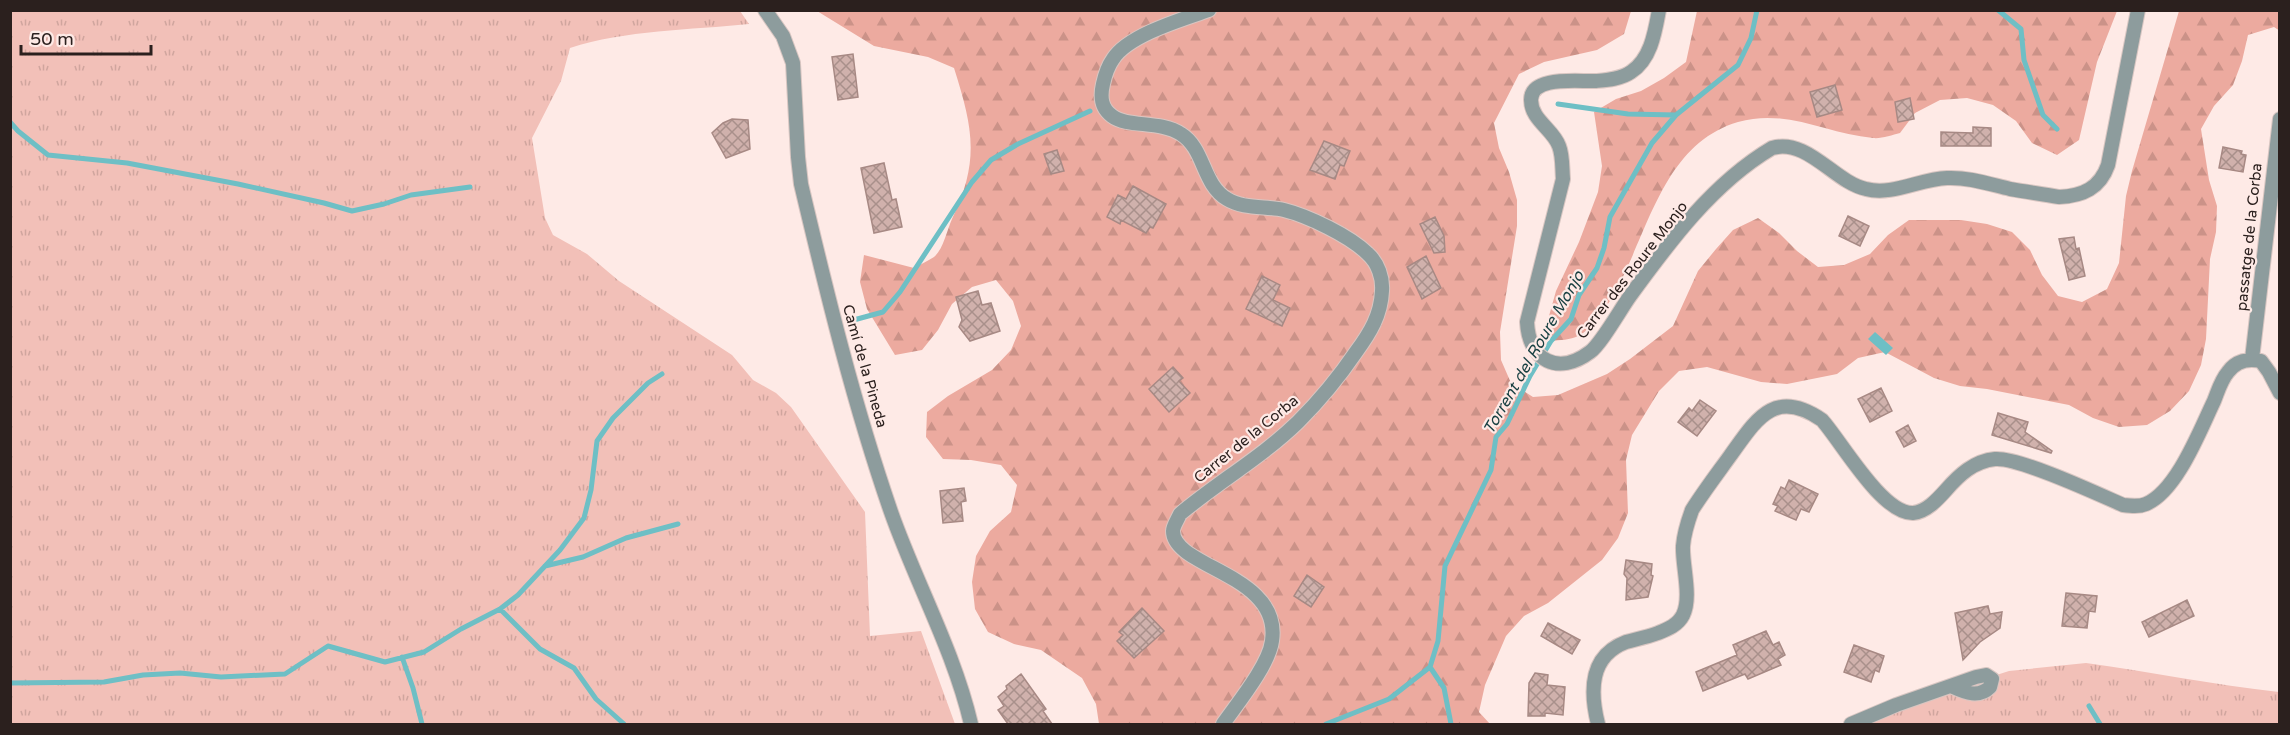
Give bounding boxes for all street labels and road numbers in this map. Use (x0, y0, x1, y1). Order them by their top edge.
street label: passatge de la Corba (2232, 162, 2266, 312)
street label: Carrer des Roure Monjo (1573, 198, 1691, 342)
street label: Camí de la Pineda (839, 302, 891, 430)
street label: Carrer de la Corba (1190, 391, 1302, 487)

